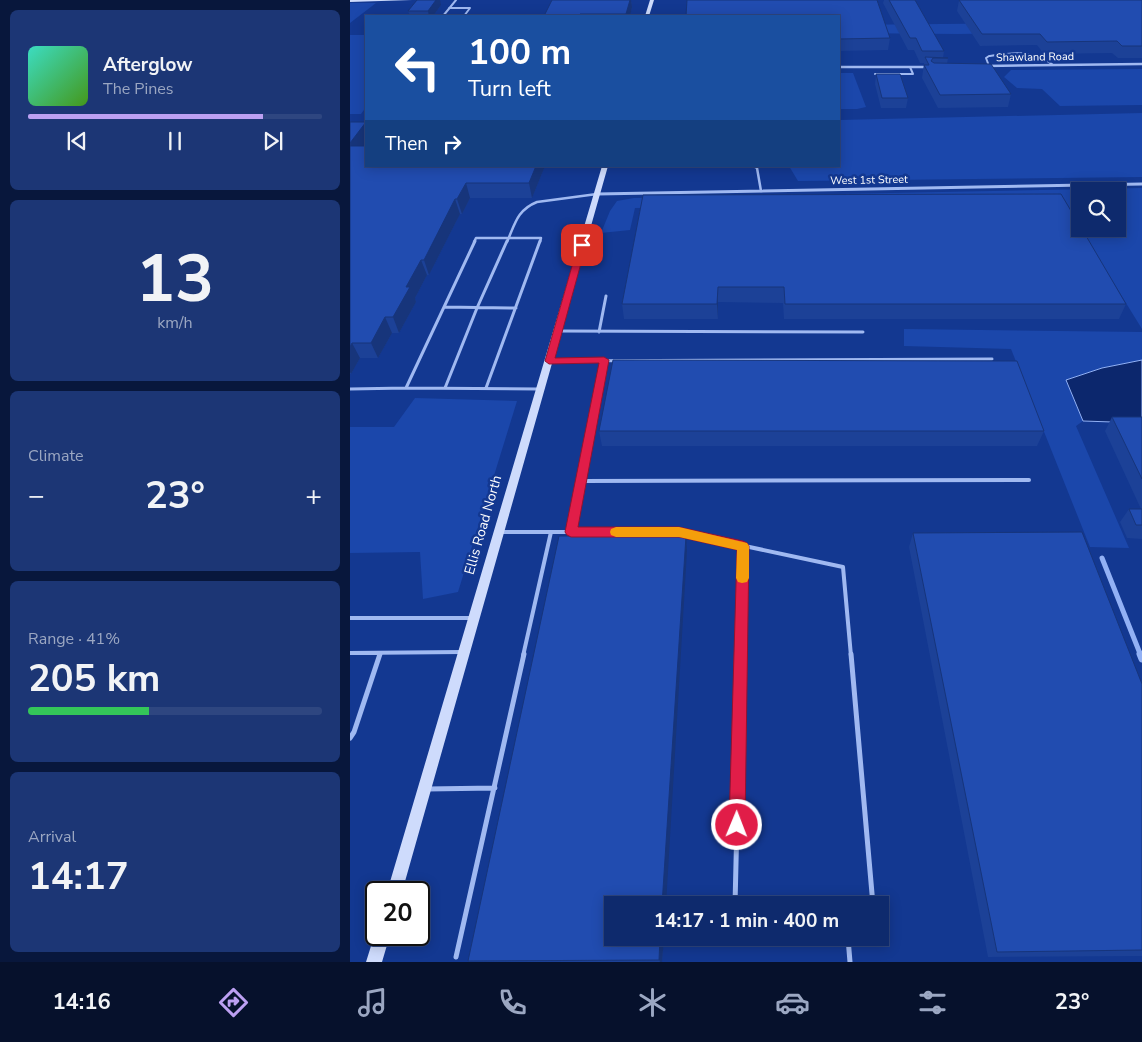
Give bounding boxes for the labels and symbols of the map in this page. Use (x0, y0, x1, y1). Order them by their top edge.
street label: Shawland Road (996, 49, 1074, 65)
street label: West 1st Street (830, 172, 908, 188)
pin (561, 224, 603, 266)
street label: Ellis Road North (460, 473, 506, 577)
position arrow (710, 798, 762, 850)
speed limit sign: 20 (365, 881, 430, 946)

